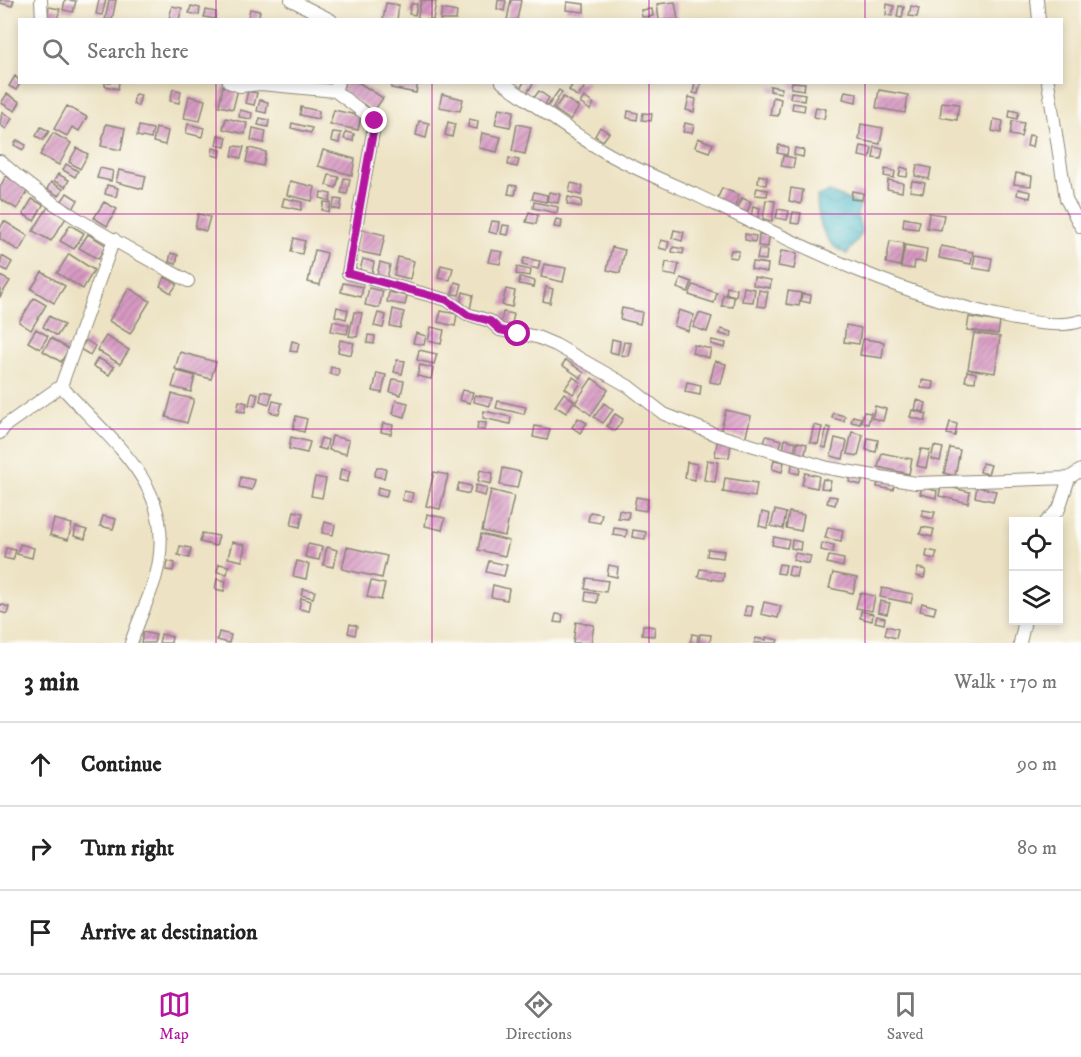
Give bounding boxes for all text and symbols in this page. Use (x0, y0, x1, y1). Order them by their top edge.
search box (18, 18, 1063, 84)
icon: search (39, 35, 72, 68)
text: Search here (87, 38, 189, 65)
route end (361, 107, 387, 133)
route start (504, 320, 530, 346)
map controls (1009, 517, 1063, 625)
button: locate (1009, 517, 1063, 571)
button: layers (1009, 571, 1063, 625)
text: 3 min (24, 666, 79, 699)
text: Walk · 170 m (954, 670, 1057, 695)
icon: ahead (24, 748, 57, 781)
text: Continue (81, 751, 162, 778)
text: 90 m (1017, 752, 1057, 777)
icon: right (24, 832, 57, 865)
text: Turn right (81, 835, 174, 862)
text: 80 m (1017, 836, 1057, 861)
icon: arrive (24, 916, 57, 949)
text: Arrive at destination (81, 919, 258, 946)
tab: Map (158, 988, 191, 1044)
tab: Directions (506, 988, 572, 1044)
tab: Saved (887, 988, 924, 1044)

